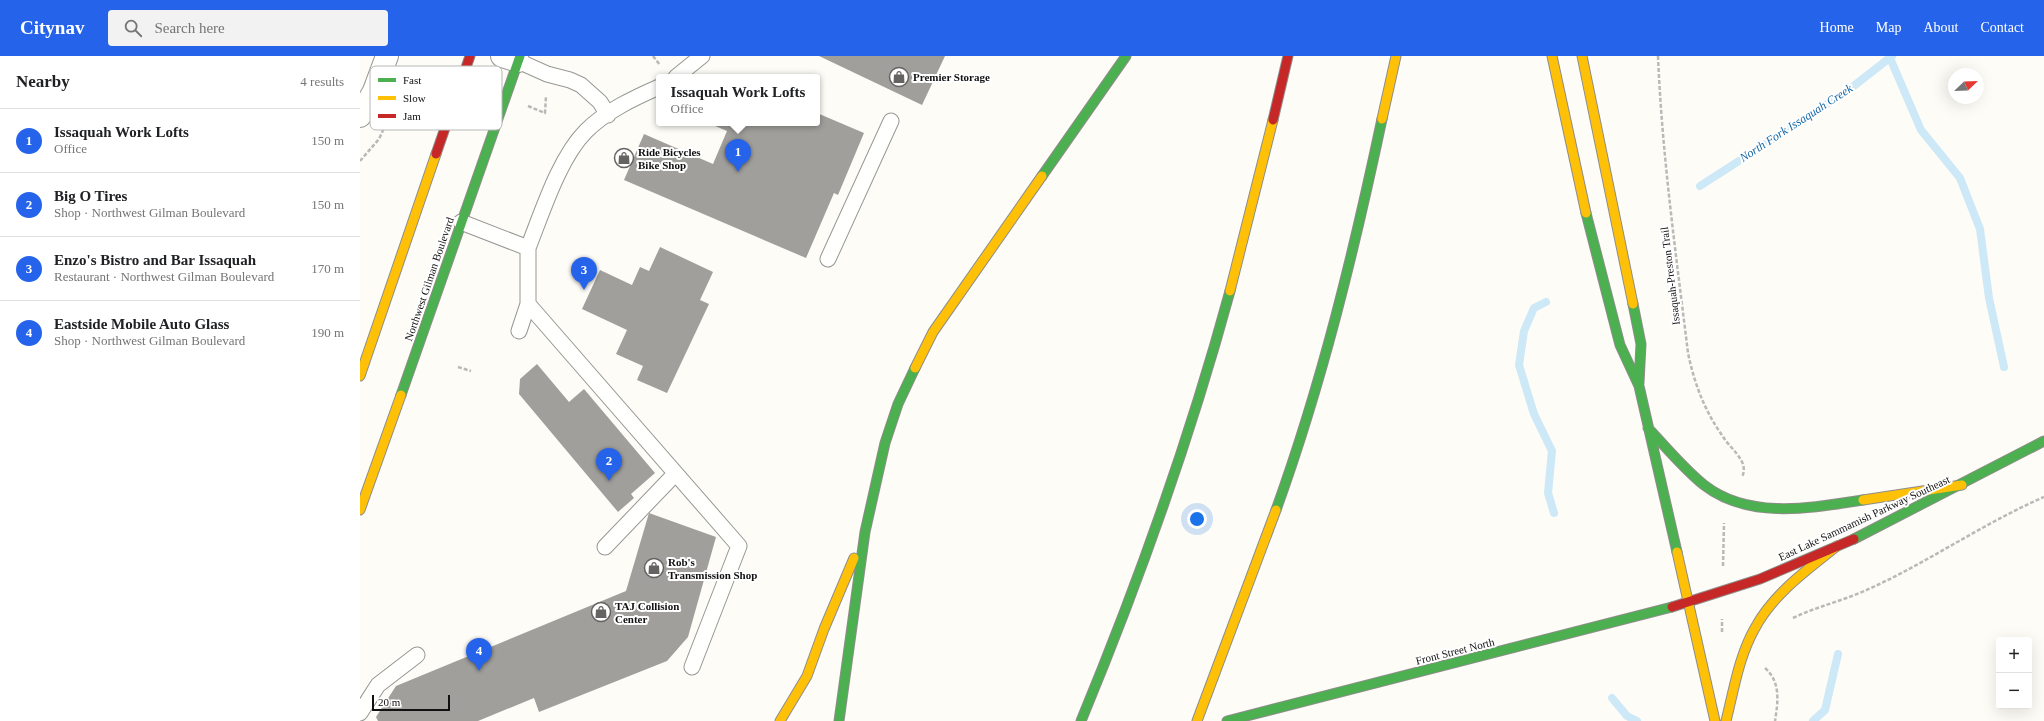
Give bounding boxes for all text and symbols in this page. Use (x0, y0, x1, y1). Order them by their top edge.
search box (108, 10, 388, 46)
text: Citynav (20, 17, 84, 38)
icon: search (122, 17, 144, 39)
text: Search here (154, 20, 225, 36)
text: Home (1820, 20, 1854, 35)
text: Map (1876, 20, 1901, 35)
text: About (1923, 20, 1958, 35)
text: Contact (1980, 20, 2024, 35)
legend (370, 66, 502, 130)
shop icon: Premier Storage (888, 66, 910, 88)
north arrow (1948, 68, 1984, 104)
place label: Premier Storage (913, 71, 990, 83)
text: Nearby (16, 72, 70, 91)
text: 4 results (300, 74, 344, 89)
text: Fast (403, 74, 421, 86)
popup (656, 74, 820, 126)
water label: North Fork Issaquah Creek (1736, 81, 1856, 165)
text: Issaquah Work Lofts (671, 84, 805, 100)
text: Slow (403, 92, 426, 104)
text: Office (671, 101, 704, 116)
text: Jam (403, 110, 421, 122)
text: Issaquah Work Lofts (54, 124, 189, 140)
text: 1 (26, 133, 32, 148)
text: 150 m (311, 133, 344, 148)
pin: 1 (725, 139, 751, 172)
text: Office (54, 141, 87, 156)
place label: Ride Bicycles Bike Shop (638, 146, 701, 171)
shop icon: Ride Bicycles Bike Shop (613, 147, 635, 169)
text: Big O Tires (54, 188, 127, 204)
text: 2 (26, 197, 32, 212)
text: 150 m (311, 197, 344, 212)
text: Shop · Northwest Gilman Boulevard (54, 205, 245, 220)
street label: Northwest Gilman Boulevard (402, 215, 456, 342)
street label: Issaquah-Preston Trail (1658, 226, 1682, 326)
text: Enzo's Bistro and Bar Issaquah (54, 252, 256, 268)
pin: 3 (571, 257, 597, 290)
text: 3 (26, 261, 32, 276)
text: 170 m (311, 261, 344, 276)
text: Restaurant · Northwest Gilman Boulevard (54, 269, 274, 284)
text: Eastside Mobile Auto Glass (54, 316, 229, 332)
text: 4 (26, 325, 32, 340)
text: 190 m (311, 325, 344, 340)
text: Shop · Northwest Gilman Boulevard (54, 333, 245, 348)
pin: 2 (596, 448, 622, 481)
street label: East Lake Sammamish Parkway Southeast (1776, 473, 1952, 563)
your location (1187, 509, 1207, 529)
place label: Rob's Transmission Shop (668, 556, 757, 581)
shop icon: Rob's Transmission Shop (643, 557, 665, 579)
place label: TAJ Collision Center (615, 600, 679, 625)
shop icon: TAJ Collision Center (590, 601, 612, 623)
street label: Front Street North (1414, 635, 1496, 667)
map controls (1996, 637, 2032, 709)
button: + (1996, 637, 2032, 673)
pin: 4 (466, 638, 492, 671)
button: − (1996, 673, 2032, 709)
scale bar (372, 693, 450, 712)
text: 20 m (378, 696, 400, 708)

